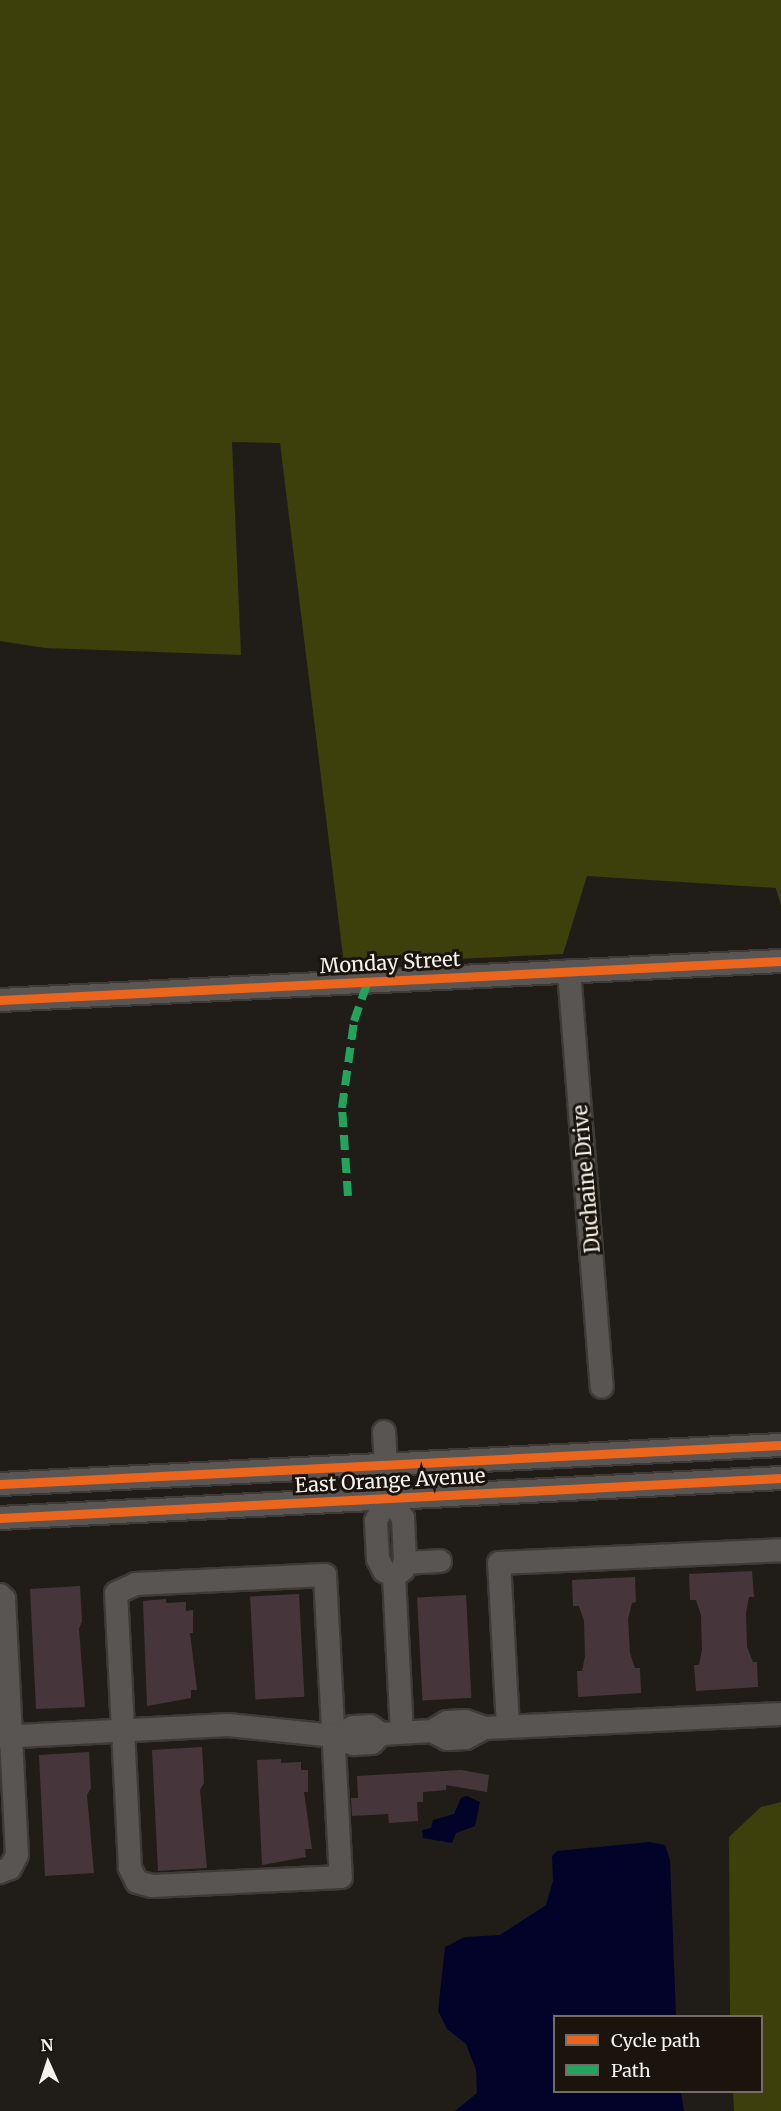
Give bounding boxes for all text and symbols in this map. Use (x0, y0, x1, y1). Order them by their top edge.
street label: Monday Street (319, 946, 461, 978)
street label: Duchaine Drive (568, 1104, 604, 1254)
street label: East Orange Avenue (294, 1463, 486, 1497)
legend (553, 2015, 763, 2093)
text: Cycle path (611, 2029, 700, 2052)
north arrow (18, 2033, 78, 2093)
text: N (40, 2035, 54, 2055)
text: Path (611, 2059, 651, 2082)

